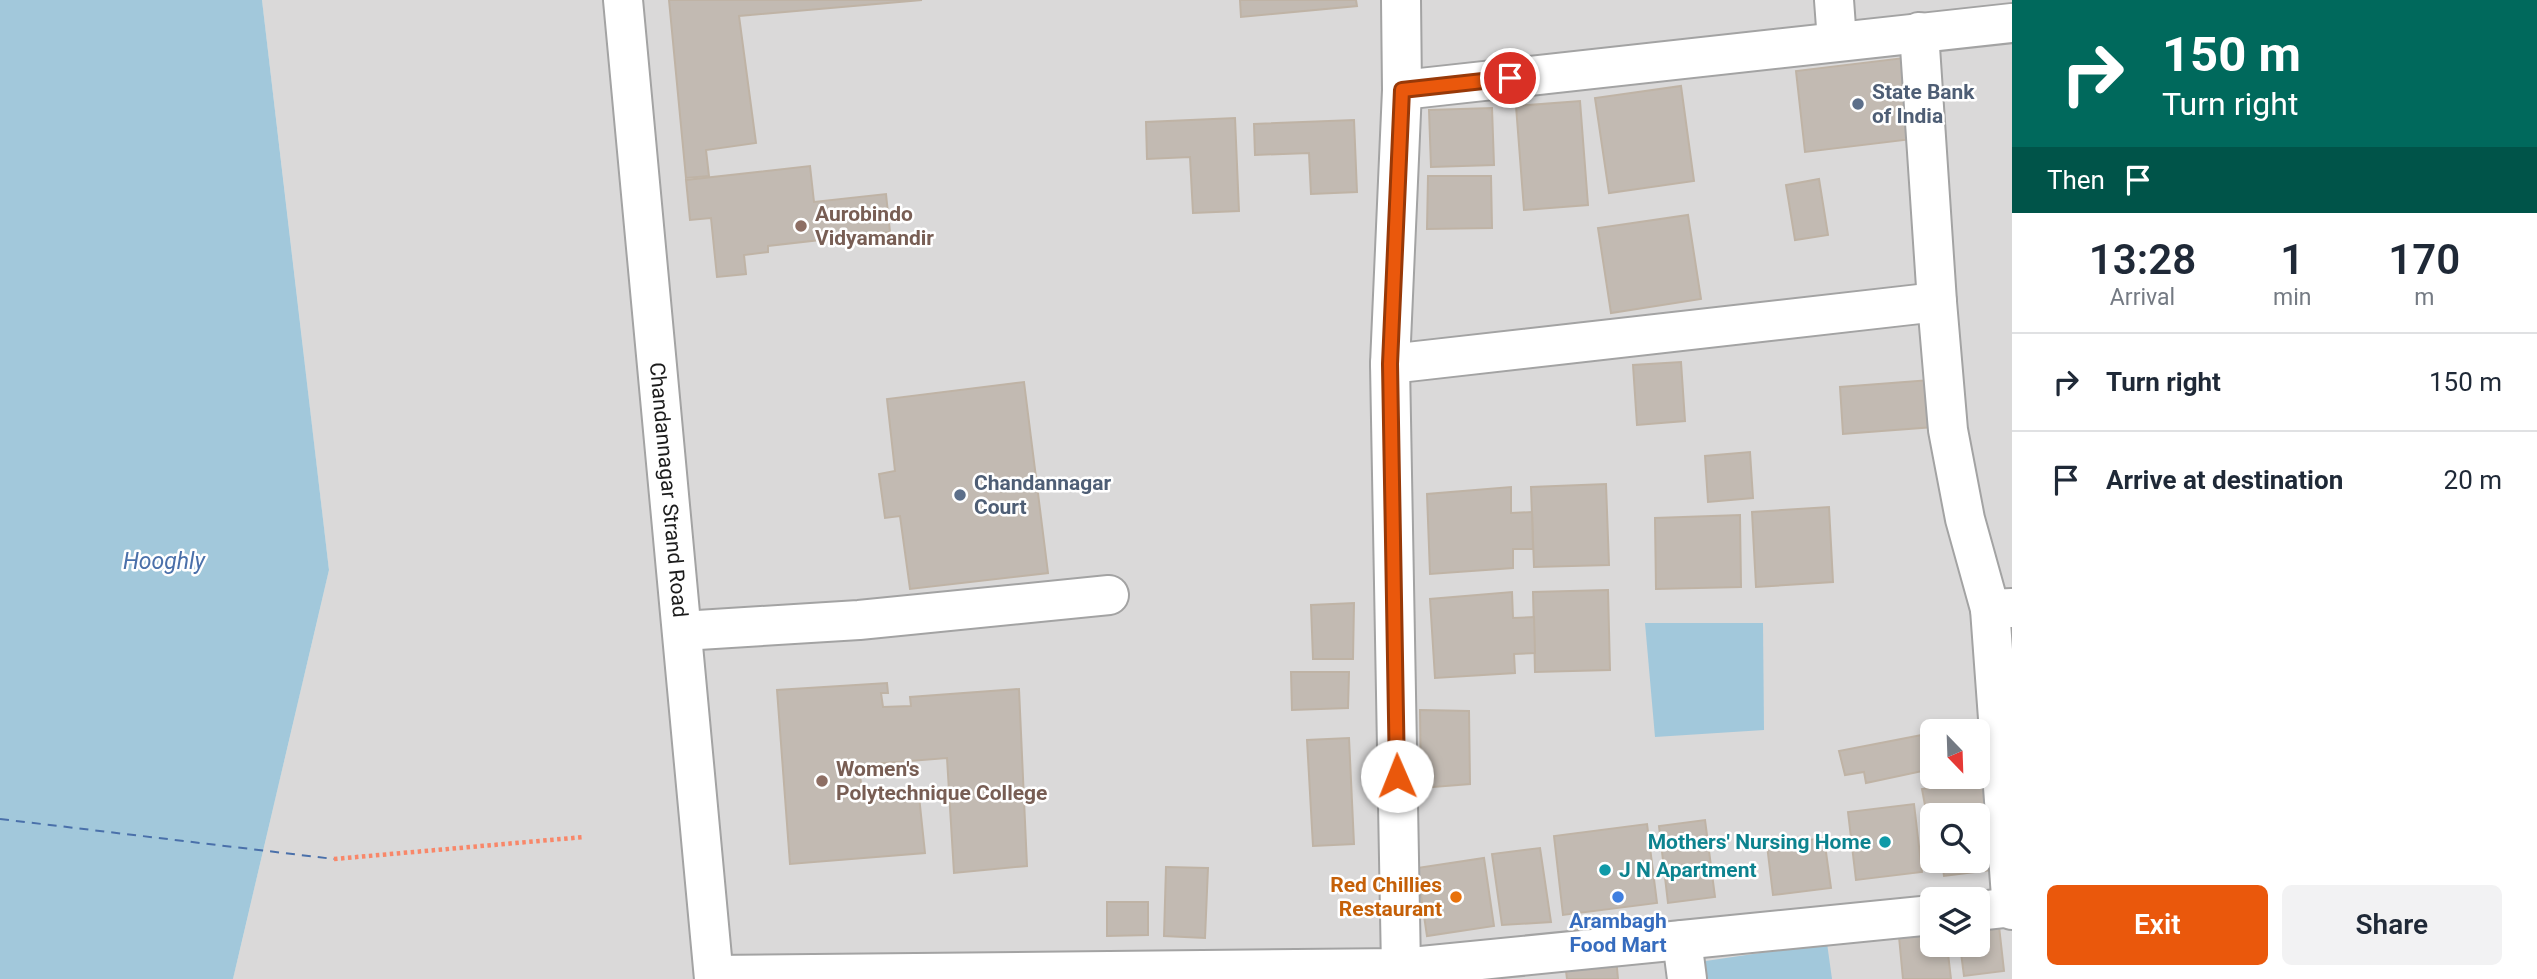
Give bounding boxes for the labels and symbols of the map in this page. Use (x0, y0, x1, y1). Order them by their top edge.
pin (1480, 48, 1540, 108)
place label: State Bank of India (1872, 80, 1975, 128)
marker: State Bank of India (1850, 96, 1866, 112)
place label: Aurobindo Vidyamandir (815, 202, 934, 250)
marker: Aurobindo Vidyamandir (793, 218, 809, 234)
street label: Chandannagar Strand Road (645, 361, 692, 619)
place label: Chandannagar Court (974, 471, 1112, 519)
marker: Chandannagar Court (952, 487, 968, 503)
water label: Hooghly (123, 548, 207, 575)
north arrow (1920, 719, 1990, 789)
position arrow (1360, 739, 1434, 813)
place label: Women's Polytechnique College (836, 757, 1047, 805)
marker: Women's Polytechnique College (814, 773, 830, 789)
place label: Mothers' Nursing Home (1648, 830, 1871, 854)
marker: Mothers' Nursing Home (1877, 834, 1893, 850)
place label: J N Apartment (1619, 858, 1757, 882)
marker: J N Apartment (1597, 862, 1613, 878)
place label: Red Chillies Restaurant (1330, 873, 1442, 921)
marker: Red Chillies Restaurant (1448, 889, 1464, 905)
marker: Arambagh Food Mart (1610, 889, 1626, 905)
place label: Arambagh Food Mart (1569, 909, 1667, 957)

